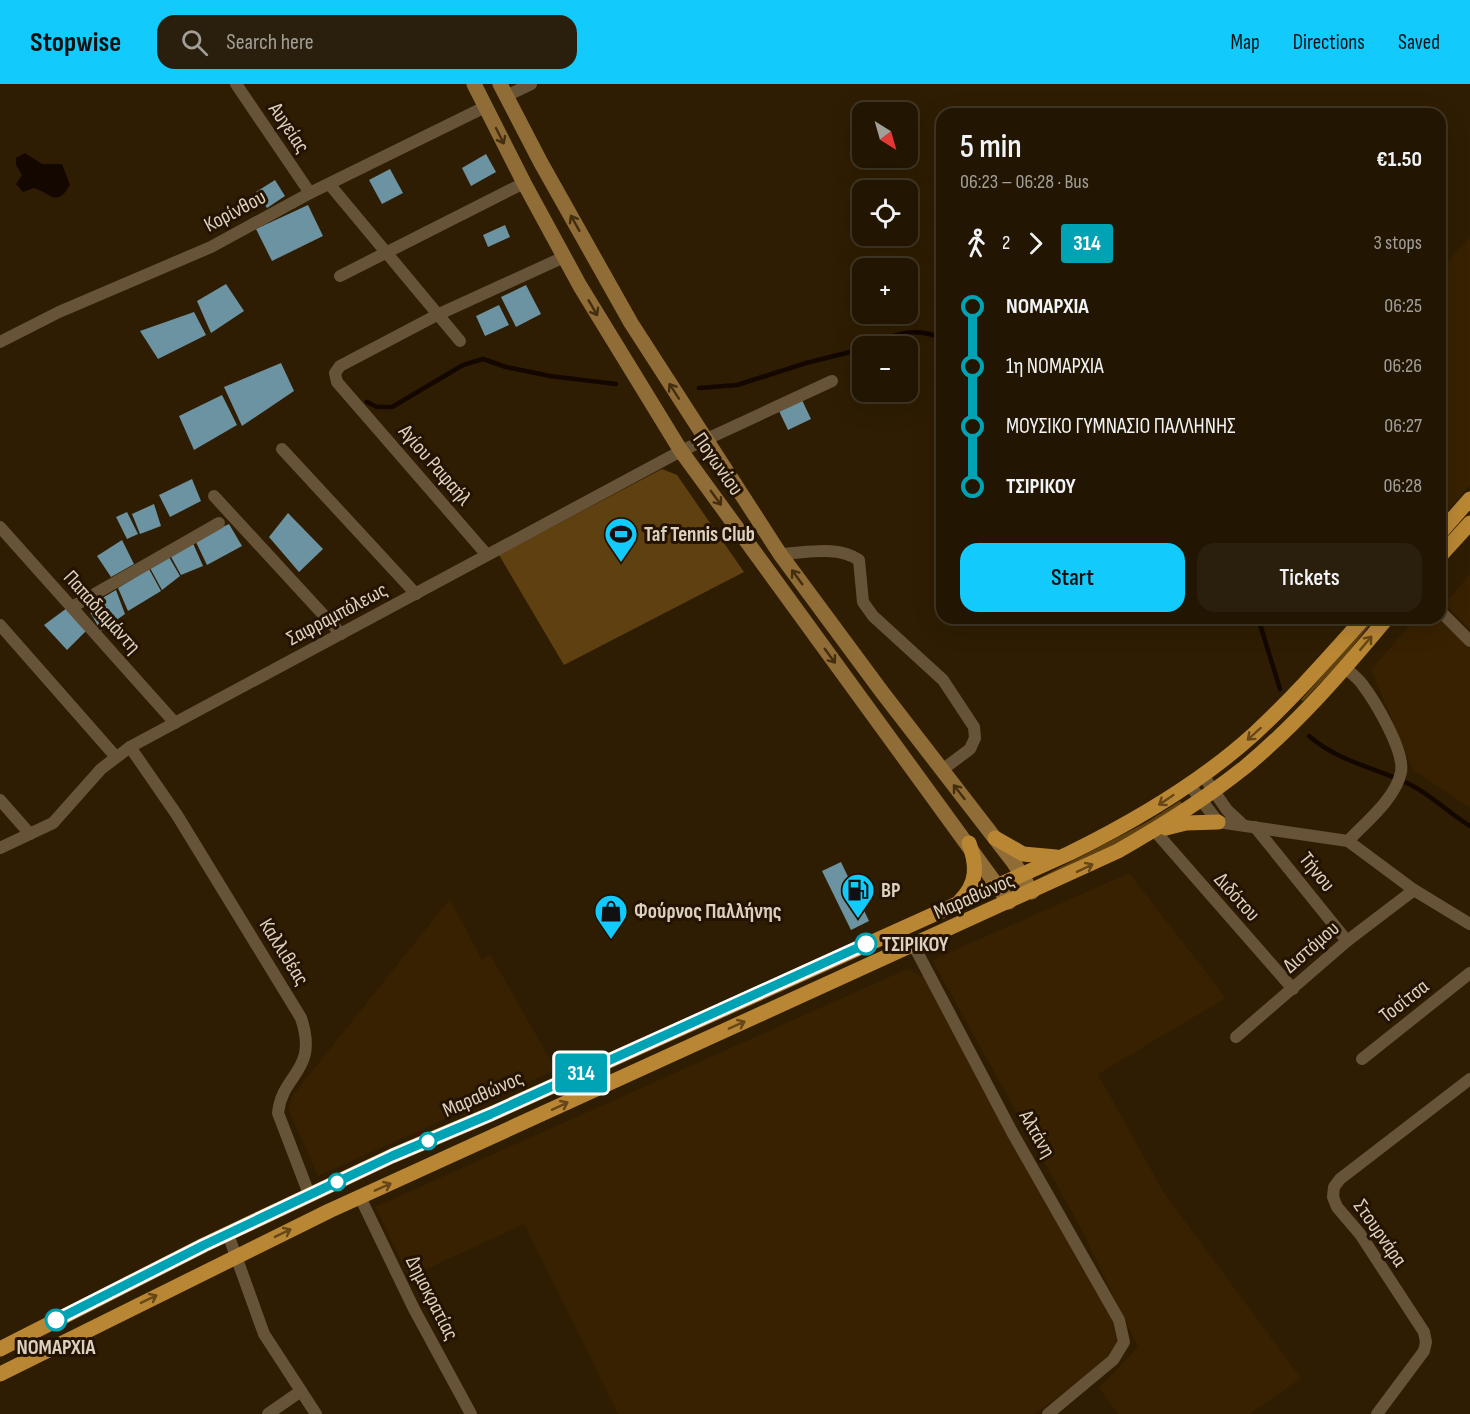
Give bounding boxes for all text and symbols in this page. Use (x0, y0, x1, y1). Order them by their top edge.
search box (157, 15, 577, 69)
text: Stopwise (30, 26, 121, 59)
icon: search (178, 26, 211, 59)
text: Search here (226, 29, 314, 56)
text: Map (1230, 30, 1260, 55)
text: Directions (1293, 30, 1365, 55)
text: Saved (1398, 30, 1440, 55)
street label: Αυγείας (263, 97, 315, 158)
north arrow (852, 102, 918, 168)
map controls (852, 102, 918, 402)
one-way arrow (495, 127, 506, 145)
text: 5 min (960, 127, 1022, 167)
text: €1.50 (1376, 146, 1422, 173)
text: 06:23 – 06:28 · Bus (960, 170, 1089, 194)
button: locate (852, 180, 918, 246)
street label: Κορίνθου (200, 184, 270, 238)
one-way arrow (568, 215, 580, 232)
icon: walk (960, 227, 993, 260)
icon: forward (1019, 227, 1052, 260)
text: 2 (1002, 231, 1010, 255)
text: 314 (1073, 231, 1101, 256)
text: 3 stops (1374, 231, 1422, 255)
button: + (852, 258, 918, 324)
text: ΝΟΜΑΡΧΙΑ (1006, 293, 1089, 320)
text: 06:25 (1384, 294, 1422, 318)
one-way arrow (587, 299, 599, 316)
button: − (852, 336, 918, 402)
text: 1η ΝΟΜΑΡΧΙΑ (1006, 353, 1104, 380)
text: 06:26 (1384, 354, 1422, 378)
one-way arrow (667, 383, 679, 400)
text: ΜΟΥΣΙΚΟ ΓΥΜΝΑΣΙΟ ΠΑΛΛΗΝΗΣ (1006, 413, 1236, 440)
text: 06:27 (1384, 414, 1422, 438)
street label: Αγίου Ραφαήλ (393, 419, 477, 511)
street label: Πογωνίου (687, 428, 749, 500)
text: ΤΣΙΡΙΚΟΥ (1006, 473, 1076, 500)
text: 06:28 (1384, 474, 1422, 498)
one-way arrow (710, 490, 722, 506)
sports icon: Taf Tennis Club (603, 516, 639, 563)
place label: Taf Tennis Club (644, 522, 755, 547)
button: Start (960, 543, 1185, 612)
button: Tickets (1197, 543, 1422, 612)
street label: Παπαδιαμάντη (58, 565, 146, 659)
one-way arrow (791, 569, 804, 585)
street label: Σαφραμπόλεως (282, 577, 392, 651)
one-way arrow (1359, 636, 1373, 651)
one-way arrow (824, 648, 836, 664)
one-way arrow (1246, 727, 1262, 740)
one-way arrow (953, 784, 966, 800)
one-way arrow (1158, 794, 1175, 806)
street label: Τήνου (1294, 847, 1340, 897)
one-way arrow (1076, 861, 1094, 873)
street label: Μαραθώνος (930, 867, 1018, 925)
street label: Διδότου (1209, 868, 1265, 926)
fuel station icon: BP (840, 872, 876, 919)
place label: BP (881, 878, 900, 903)
shop icon: Φούρνος Παλλήνης (593, 893, 629, 940)
place label: Φούρνος Παλλήνης (634, 899, 782, 924)
street label: Καλλιθέας (254, 914, 314, 990)
street label: Διστόμου (1278, 916, 1344, 978)
place label: ΤΣΙΡΙΚΟΥ (882, 932, 949, 957)
marker: ΤΣΙΡΙΚΟΥ (855, 933, 877, 955)
street label: Τοσίτσα (1374, 974, 1434, 1028)
one-way arrow (728, 1019, 746, 1030)
line badge: 314 (546, 1054, 616, 1092)
text: 314 (567, 1061, 595, 1086)
street label: Μαραθώνος (439, 1065, 527, 1123)
one-way arrow (550, 1100, 568, 1112)
street label: Αλτάνη (1013, 1105, 1061, 1162)
unlabelled marker (419, 1132, 437, 1150)
unlabelled marker (328, 1173, 346, 1191)
one-way arrow (373, 1181, 391, 1193)
street label: Στουρνάρα (1348, 1195, 1412, 1272)
one-way arrow (273, 1227, 291, 1239)
street label: Δημοκρατίας (400, 1252, 464, 1344)
one-way arrow (140, 1292, 158, 1304)
marker: ΝΟΜΑΡΧΙΑ (45, 1309, 67, 1331)
place label: ΝΟΜΑΡΧΙΑ (16, 1335, 97, 1360)

